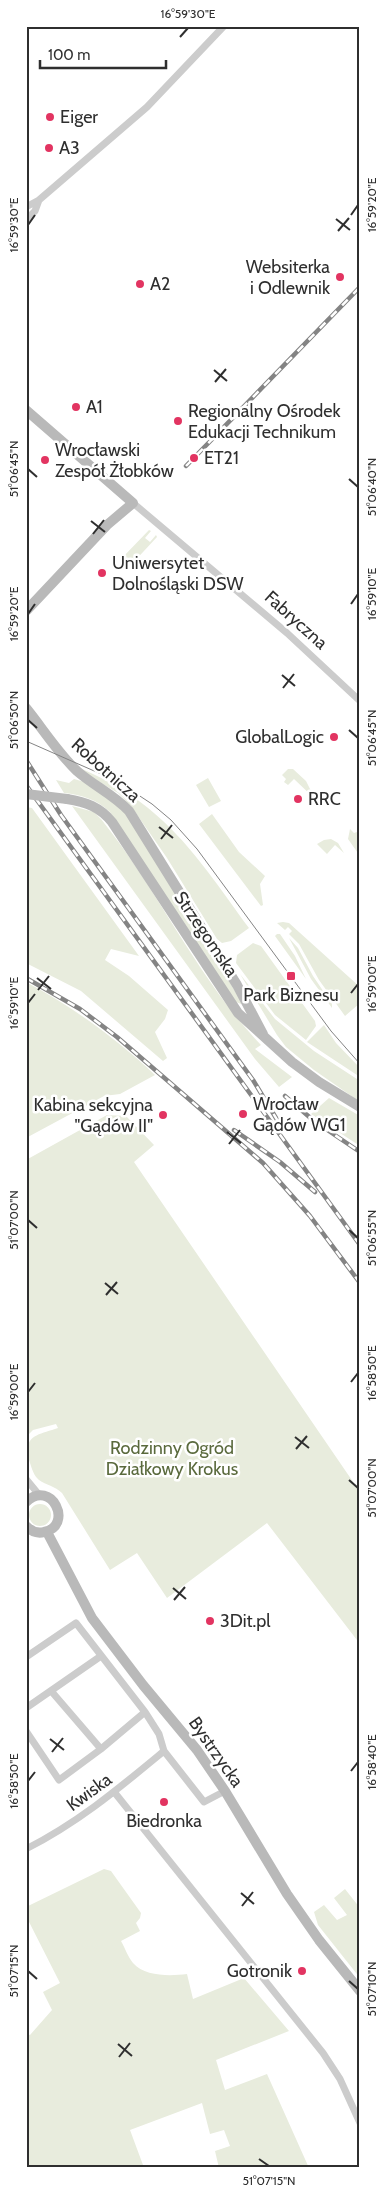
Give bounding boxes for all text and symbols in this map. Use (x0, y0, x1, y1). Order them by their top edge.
text: 16°59'30"E (161, 6, 216, 21)
scale bar (40, 38, 166, 70)
text: 100 m (48, 46, 90, 64)
place label: Eiger (60, 106, 98, 128)
marker: Eiger (44, 111, 56, 123)
place label: A3 (59, 137, 80, 159)
marker: A3 (43, 142, 55, 154)
text: 16°59'20"E (364, 177, 379, 232)
text: 16°59'30"E (6, 197, 21, 252)
place label: Websiterka i Odlewnik (246, 256, 331, 299)
marker: Websiterka i Odlewnik (334, 271, 346, 283)
place label: A2 (150, 273, 171, 295)
marker: A2 (134, 278, 146, 290)
place label: A1 (86, 396, 103, 418)
place label: Regionalny Ośrodek Edukacji Technikum (188, 400, 342, 443)
marker: A1 (70, 401, 82, 413)
marker: Regionalny Ośrodek Edukacji Technikum (172, 415, 184, 427)
place label: Wrocławski Zespół Żłobków (55, 439, 174, 482)
text: 51°06'45"N (6, 441, 21, 497)
place label: ET21 (204, 447, 239, 469)
marker: ET21 (188, 452, 200, 464)
marker: Wrocławski Zespół Żłobków (39, 454, 51, 466)
text: 51°06'40"N (364, 458, 379, 516)
place label: Uniwersytet Dolnośląski DSW (112, 552, 243, 595)
marker: Uniwersytet Dolnośląski DSW (96, 567, 108, 579)
text: 16°59'10"E (364, 568, 379, 620)
text: 16°59'20"E (6, 586, 21, 641)
street label: Fabryczna (260, 586, 332, 654)
text: 51°06'50"N (6, 691, 21, 749)
text: 51°06'45"N (364, 710, 379, 766)
place label: GlobalLogic (235, 726, 324, 748)
marker: GlobalLogic (328, 731, 340, 743)
street label: Robotnicza (67, 733, 145, 807)
place label: RRC (308, 788, 341, 810)
marker: RRC (292, 793, 304, 805)
street label: Strzegomska (169, 887, 243, 981)
text: 16°59'00"E (364, 955, 379, 1012)
marker: Park Biznesu (285, 970, 297, 982)
text: 16°59'10"E (6, 977, 21, 1029)
place label: Park Biznesu (243, 984, 339, 1006)
place label: Wrocław Gądów WG1 (253, 1093, 346, 1136)
place label: Kabina sekcyjna "Gądów II" (33, 1094, 153, 1137)
marker: Wrocław Gądów WG1 (237, 1108, 249, 1120)
marker: Kabina sekcyjna "Gądów II" (157, 1109, 169, 1121)
text: 51°07'00"N (6, 1190, 21, 1250)
text: 51°06'55"N (364, 1210, 379, 1266)
text: 16°58'50"E (364, 1345, 379, 1401)
text: 16°59'00"E (6, 1363, 21, 1420)
park label: Rodzinny Ogród Działkowy Krokus (106, 1437, 238, 1480)
text: 51°07'00"N (364, 1458, 379, 1518)
place label: 3Dit.pl (220, 1610, 271, 1632)
marker: 3Dit.pl (204, 1615, 216, 1627)
street label: Bystrzycka (184, 1713, 248, 1792)
text: 16°58'40"E (364, 1734, 379, 1790)
text: 16°58'50"E (6, 1753, 21, 1809)
street label: Kwiska (62, 1768, 116, 1816)
marker: Biedronka (158, 1796, 170, 1808)
place label: Biedronka (126, 1810, 202, 1832)
text: 51°07'15"N (6, 1945, 21, 1997)
place label: Gotronik (227, 1960, 293, 1982)
text: 51°07'10"N (364, 1962, 379, 2016)
marker: Gotronik (296, 1965, 308, 1977)
text: 51°07'15"N (243, 2173, 295, 2188)

